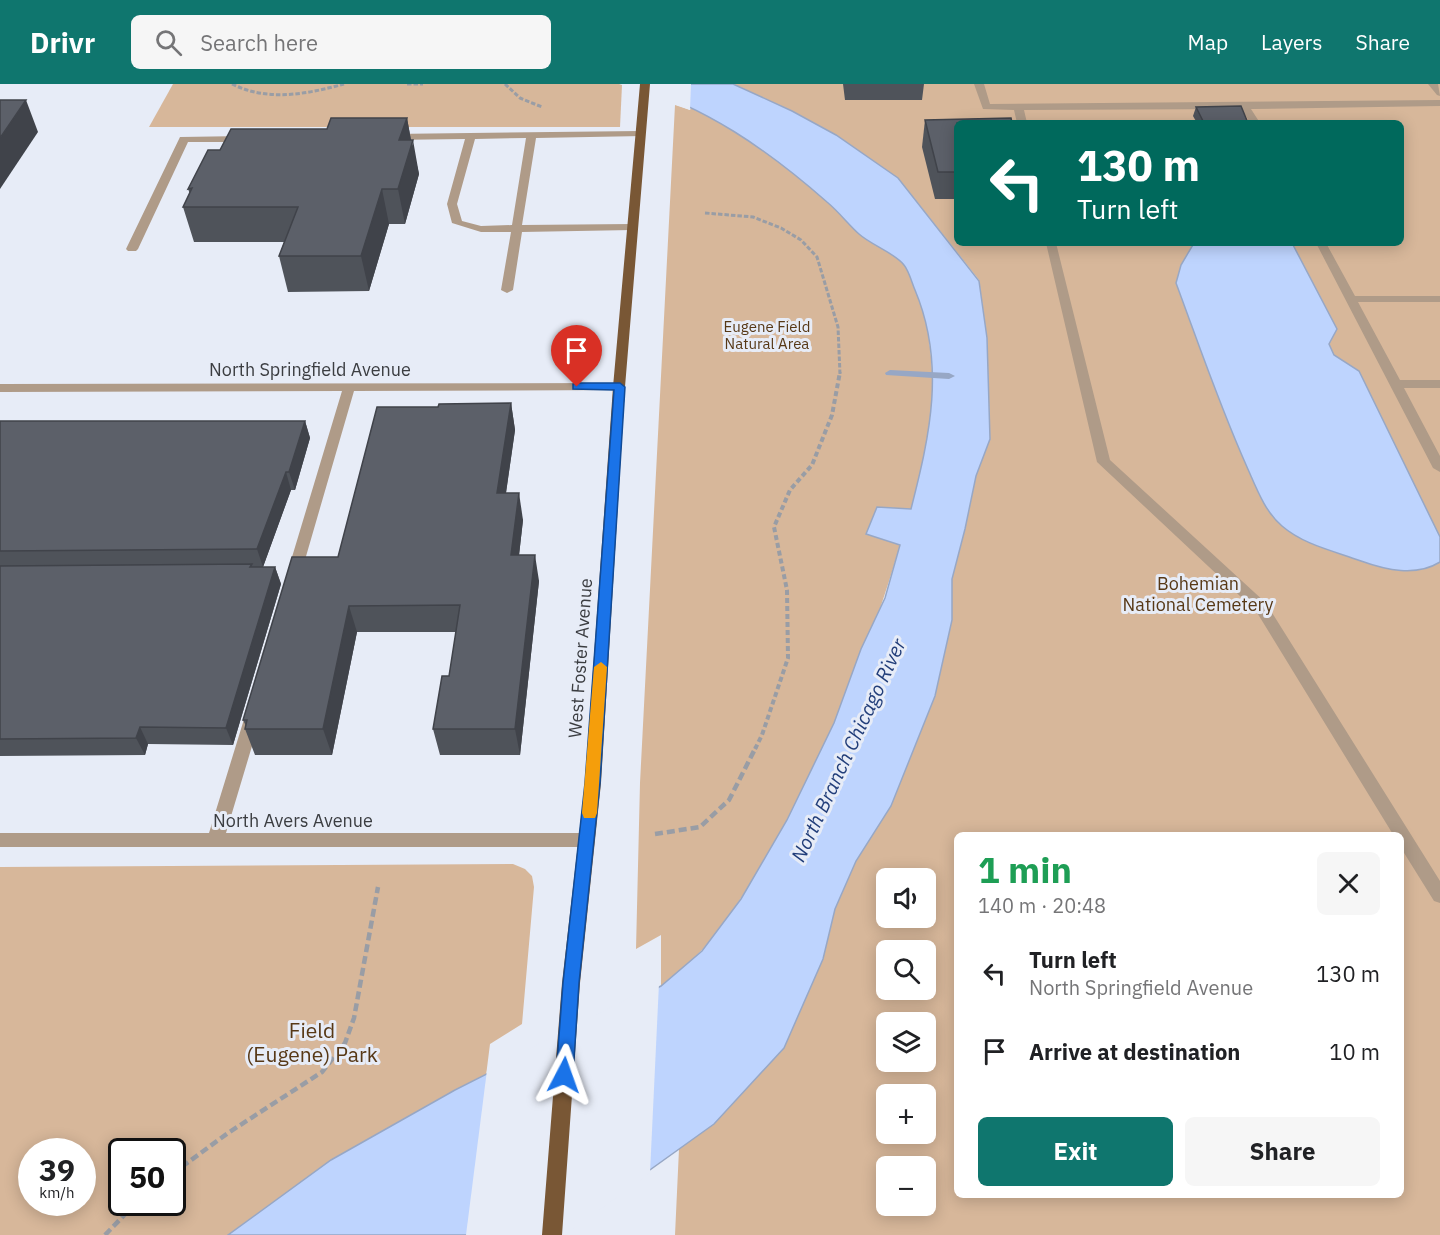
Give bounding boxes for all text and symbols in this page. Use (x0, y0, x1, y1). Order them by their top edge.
search box (131, 15, 551, 69)
text: Drivr (30, 24, 95, 61)
icon: search (152, 26, 185, 59)
text: Search here (200, 28, 318, 57)
text: Map (1188, 28, 1228, 56)
text: Layers (1261, 28, 1323, 56)
text: Share (1356, 28, 1410, 56)
text: 130 m (1077, 138, 1200, 193)
icon: left (978, 144, 1056, 222)
text: Turn left (1077, 191, 1178, 226)
park label: Eugene Field Natural Area (724, 317, 810, 353)
pin (551, 325, 602, 387)
icon: arrive (560, 334, 593, 367)
street label: North Springfield Avenue (209, 358, 411, 381)
park label: Bohemian National Cemetery (1123, 572, 1273, 616)
street label: West Foster Avenue (563, 577, 597, 739)
water label: North Branch Chicago River (784, 633, 912, 866)
street label: North Avers Avenue (213, 809, 373, 832)
text: 1 min (978, 846, 1072, 893)
button: close (1317, 852, 1380, 915)
map controls (876, 868, 936, 1216)
button: sound (876, 868, 936, 928)
text: 140 m · 20:48 (978, 892, 1106, 919)
button: search (876, 940, 936, 1000)
text: Turn left (1029, 945, 1117, 974)
icon: left (978, 957, 1011, 990)
text: 130 m (1316, 959, 1380, 988)
text: North Springfield Avenue (1029, 974, 1253, 1001)
button: layers (876, 1012, 936, 1072)
park label: Field (Eugene) Park (246, 1016, 378, 1068)
icon: arrive (978, 1035, 1011, 1068)
text: Arrive at destination (1029, 1037, 1240, 1066)
text: 10 m (1329, 1037, 1380, 1066)
position arrow (532, 1043, 596, 1107)
button: + (876, 1084, 936, 1144)
button: Exit (978, 1117, 1173, 1186)
button: Share (1185, 1117, 1380, 1186)
speed limit sign: 50 (108, 1138, 186, 1216)
text: 39 (39, 1150, 75, 1189)
button: − (876, 1156, 936, 1216)
text: km/h (39, 1183, 75, 1202)

